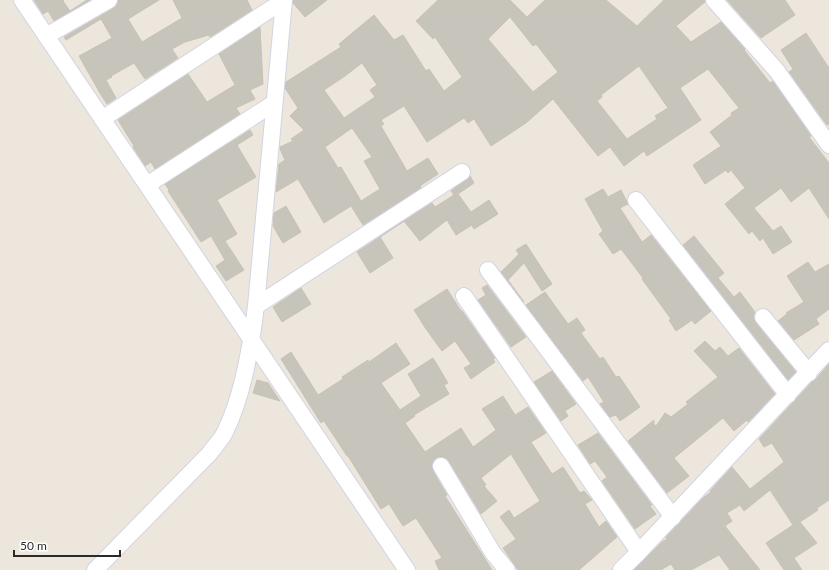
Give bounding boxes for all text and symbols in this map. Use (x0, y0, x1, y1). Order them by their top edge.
scale bar (14, 532, 120, 558)
text: 50 m (20, 538, 47, 553)

